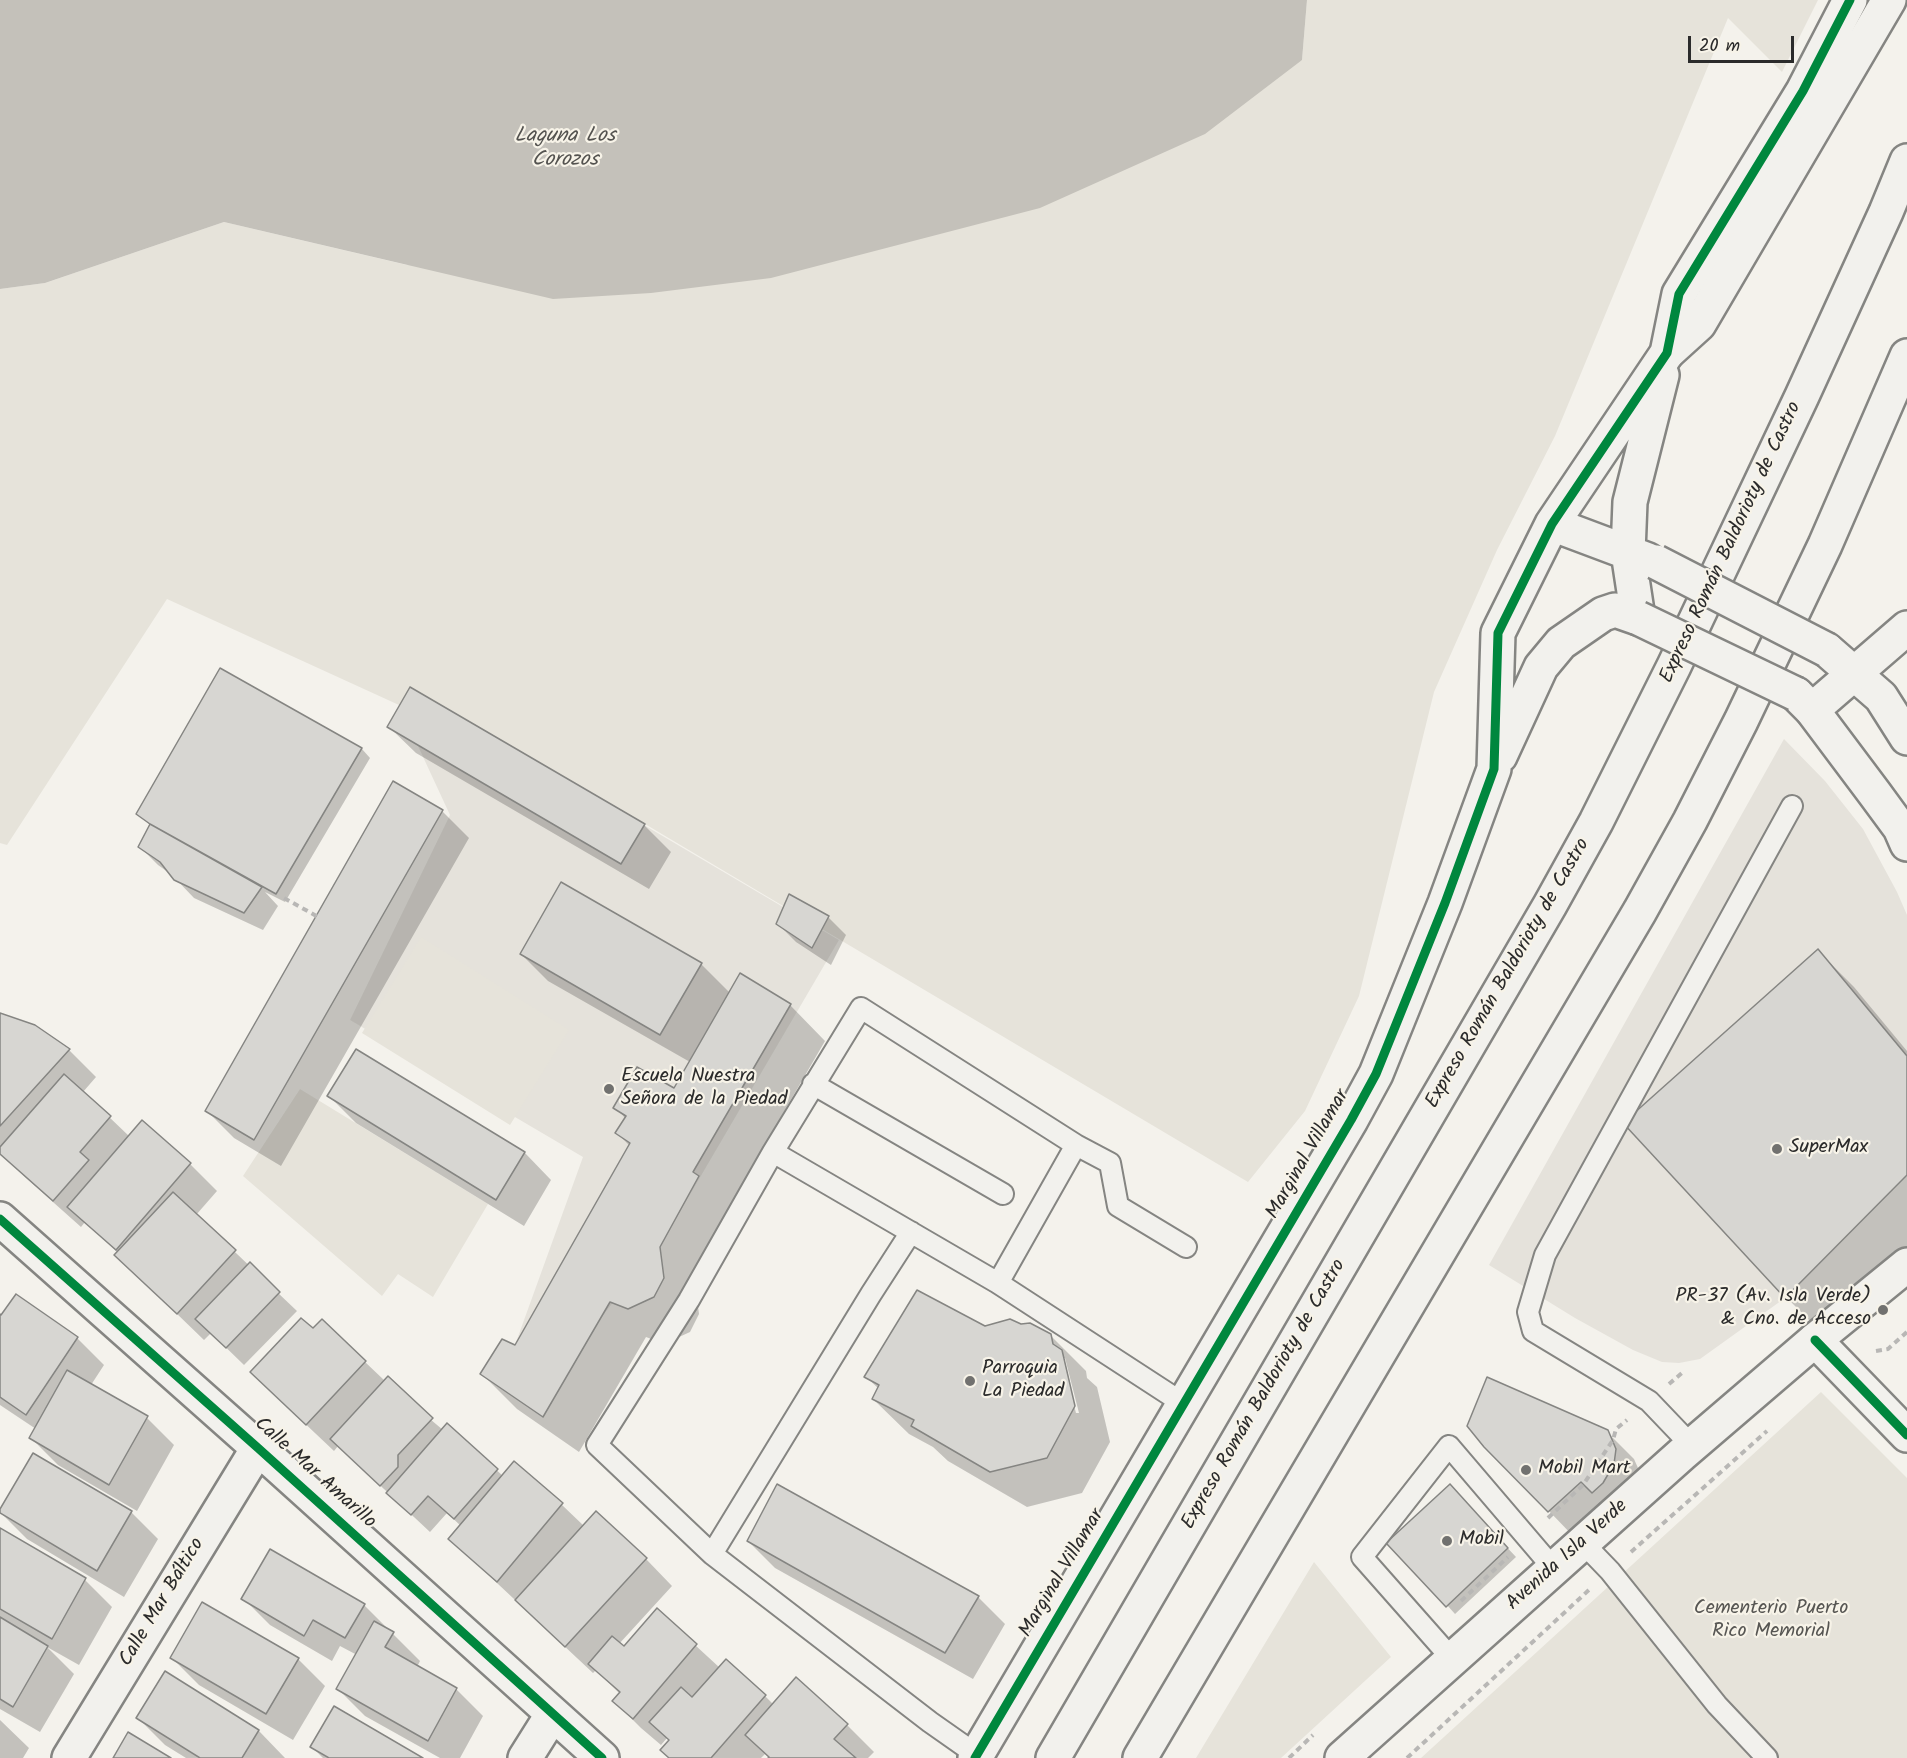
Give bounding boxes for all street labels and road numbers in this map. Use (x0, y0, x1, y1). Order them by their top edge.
street label: Expreso Román Baldorioty de Castro (1656, 398, 1808, 688)
street label: Expreso Román Baldorioty de Castro (1422, 835, 1596, 1113)
street label: Marginal Villamar (1262, 1086, 1356, 1224)
street label: Expreso Román Baldorioty de Castro (1178, 1256, 1352, 1534)
street label: Calle Mar Amarillo (248, 1413, 380, 1535)
street label: Avenida Isla Verde (1503, 1495, 1633, 1617)
street label: Marginal Villamar (1015, 1505, 1111, 1643)
street label: Calle Mar Báltico (115, 1534, 211, 1672)

